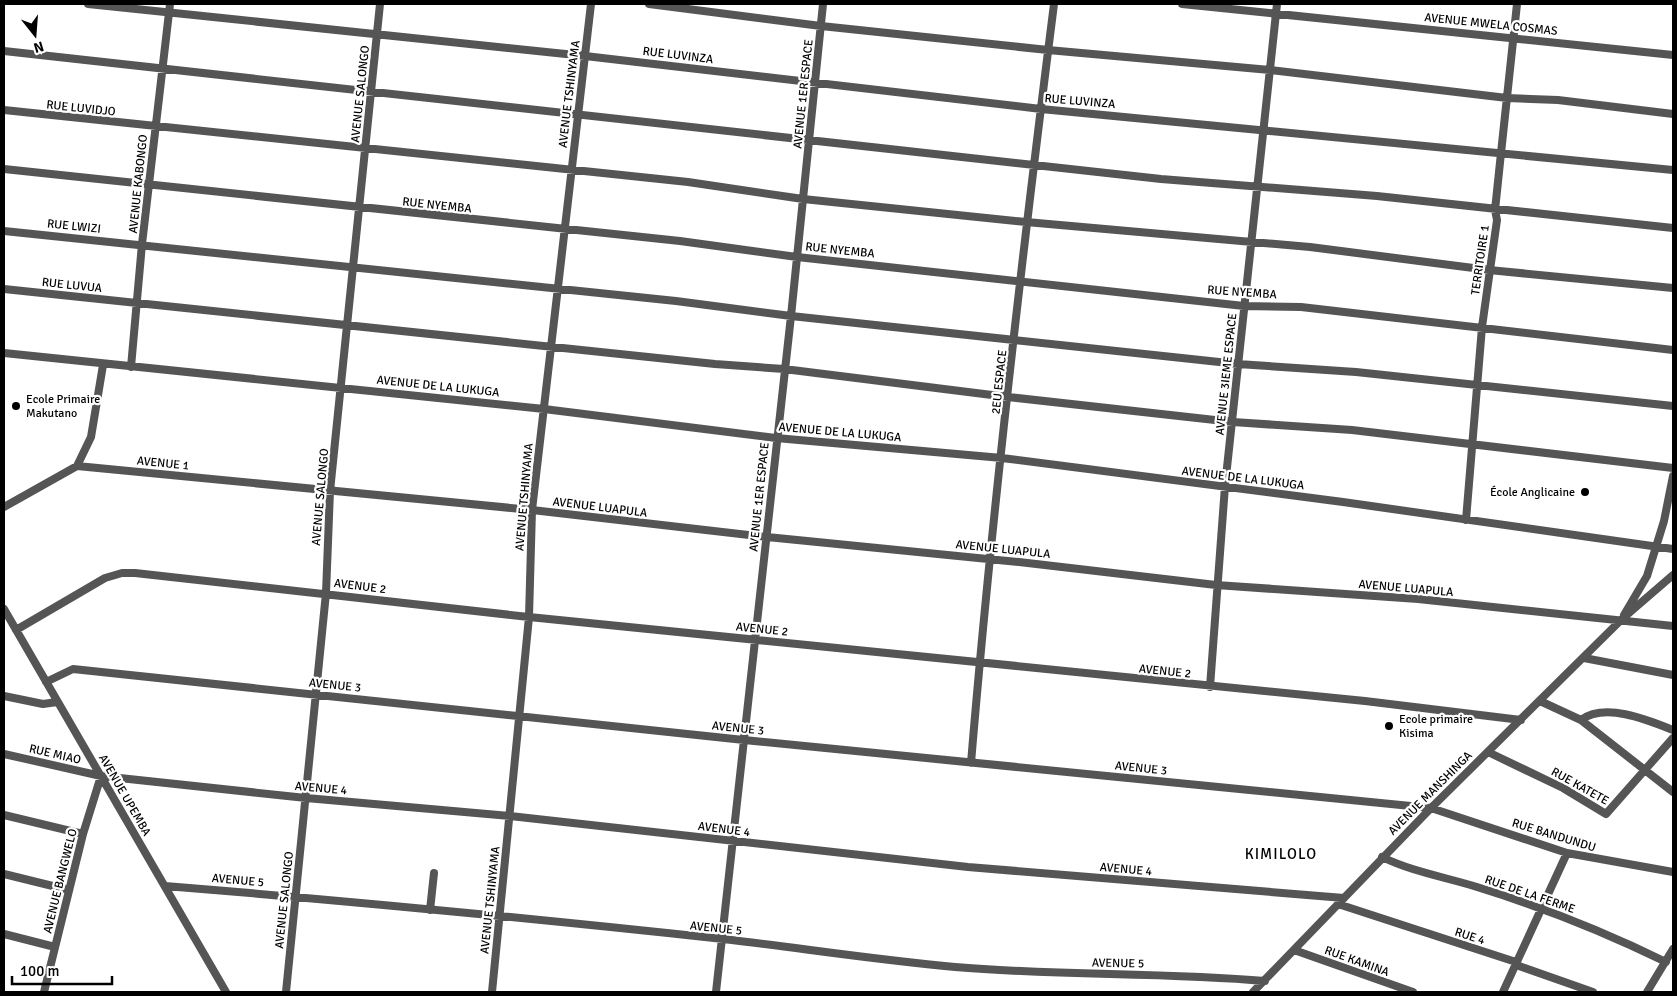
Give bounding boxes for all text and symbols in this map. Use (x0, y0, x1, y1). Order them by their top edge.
north arrow (10, 10, 60, 60)
street label: AVENUE MWELA COSMAS (1424, 10, 1559, 39)
text: N (32, 37, 46, 57)
street label: AVENUE 1ER ESPACE (790, 38, 817, 149)
street label: AVENUE TSHINYAMA (555, 39, 584, 149)
street label: RUE LUVINZA (642, 44, 715, 67)
street label: AVENUE SALONGO (348, 45, 373, 143)
street label: RUE LUVINZA (1044, 91, 1117, 112)
street label: RUE LUVIDJO (46, 97, 116, 120)
street label: AVENUE KABONGO (126, 134, 151, 234)
street label: RUE NYEMBA (401, 194, 473, 217)
street label: RUE LWIZI (46, 216, 102, 237)
street label: TERRITOIRE 1 (1468, 224, 1493, 296)
street label: RUE NYEMBA (804, 239, 876, 262)
street label: RUE LUVUA (41, 275, 103, 296)
street label: RUE NYEMBA (1207, 283, 1278, 302)
street label: AVENUE 3IEME ESPACE (1213, 312, 1240, 436)
street label: 2EU ESPACE (989, 349, 1010, 415)
street label: AVENUE DE LA LUKUGA (376, 373, 501, 400)
place label: Ecole Primaire Makutano (26, 392, 100, 421)
marker: Ecole Primaire Makutano (10, 400, 22, 412)
street label: AVENUE DE LA LUKUGA (778, 420, 903, 445)
street label: AVENUE 1ER ESPACE (746, 441, 773, 552)
street label: AVENUE TSHINYAMA (512, 442, 537, 552)
street label: AVENUE SALONGO (309, 448, 332, 546)
street label: AVENUE 1 (136, 453, 190, 474)
street label: AVENUE DE LA LUKUGA (1181, 464, 1306, 494)
place label: École Anglicaine (1490, 485, 1575, 500)
marker: École Anglicaine (1579, 486, 1591, 498)
street label: AVENUE LUAPULA (552, 494, 649, 521)
street label: AVENUE LUAPULA (955, 537, 1052, 562)
street label: AVENUE 2 (333, 576, 387, 597)
street label: AVENUE LUAPULA (1358, 577, 1455, 600)
street label: AVENUE 2 (735, 619, 789, 640)
street label: AVENUE 2 (1138, 661, 1192, 682)
street label: AVENUE 3 (308, 675, 362, 696)
place label: Ecole primaire Kisima (1399, 712, 1473, 741)
street label: AVENUE 3 (711, 718, 765, 739)
marker: Ecole primaire Kisima (1383, 720, 1395, 732)
street label: RUE MIAO (27, 741, 82, 768)
street label: AVENUE MANSHINGA (1385, 748, 1476, 839)
street label: AVENUE UPEMBA (95, 752, 154, 839)
street label: AVENUE 3 (1114, 758, 1168, 779)
street label: RUE KATETE (1548, 764, 1611, 809)
street label: AVENUE 4 (294, 779, 348, 798)
street label: RUE BANDUNDU (1510, 816, 1598, 855)
street label: AVENUE 4 (697, 819, 751, 840)
street label: AVENUE BANGWELO (40, 827, 81, 935)
street label: AVENUE TSHINYAMA (477, 845, 504, 955)
district label: KIMILOLO (1245, 845, 1317, 863)
street label: AVENUE SALONGO (272, 851, 297, 949)
street label: AVENUE 4 (1099, 860, 1153, 879)
street label: AVENUE 5 (211, 871, 265, 890)
street label: RUE DE LA FERME (1483, 872, 1577, 917)
street label: AVENUE 5 (689, 918, 743, 939)
street label: RUE 4 (1453, 925, 1487, 949)
street label: RUE KAMINA (1322, 943, 1392, 980)
scale bar (12, 954, 112, 986)
street label: AVENUE 5 (1092, 956, 1144, 971)
text: 100 m (20, 962, 60, 980)

